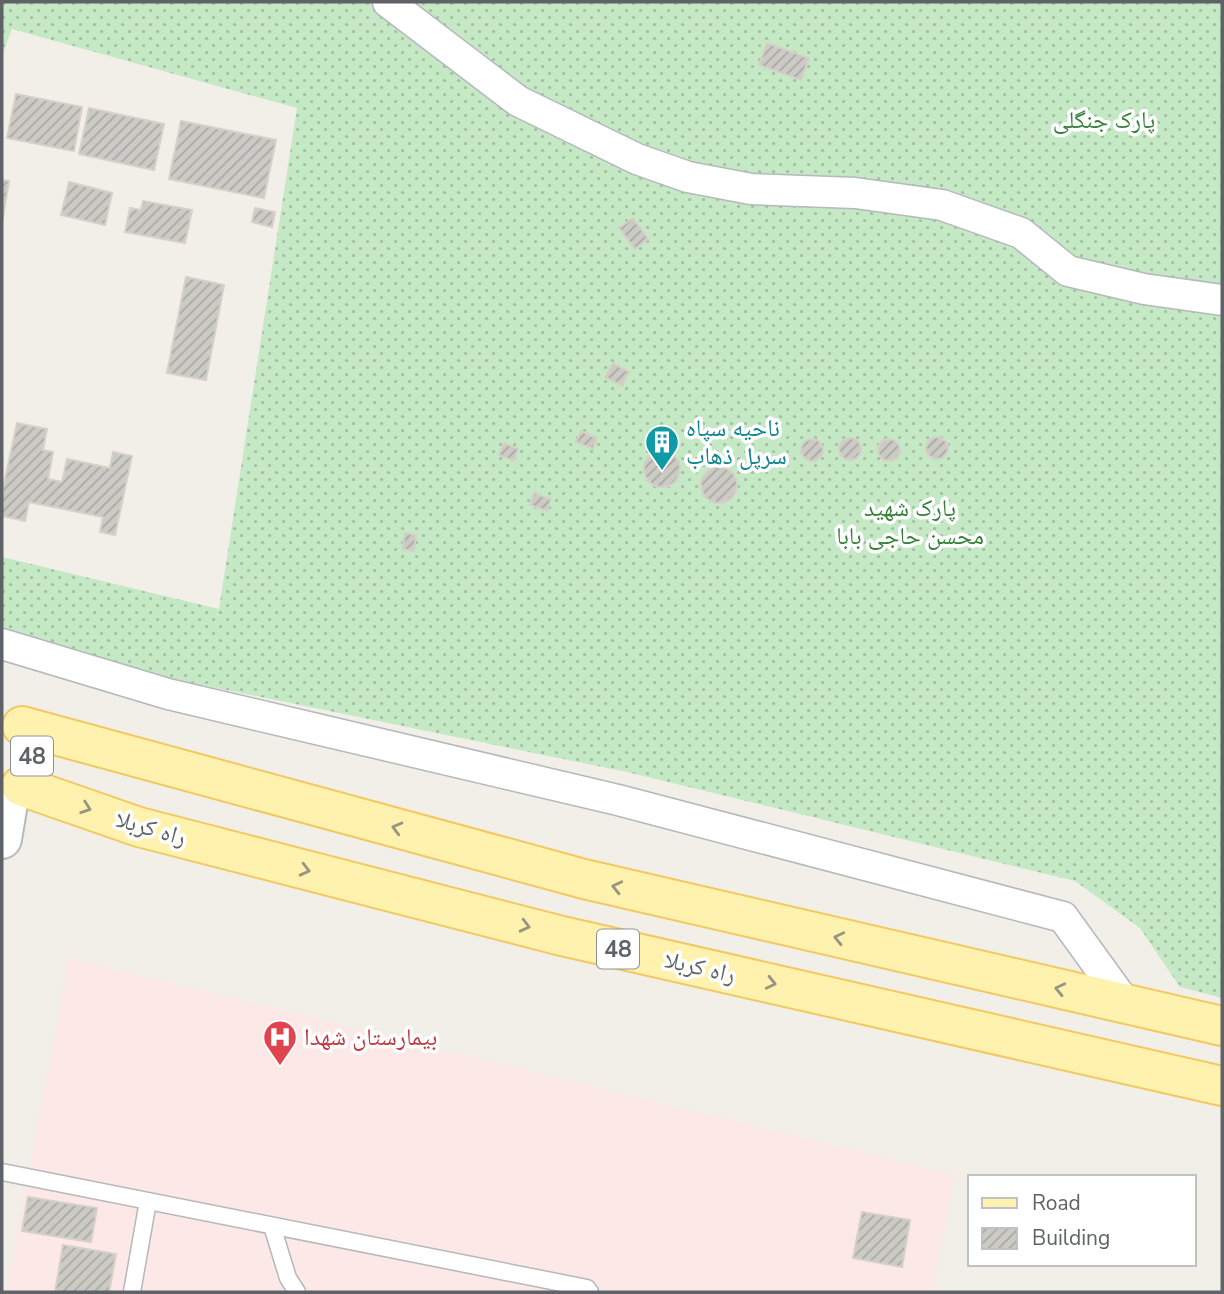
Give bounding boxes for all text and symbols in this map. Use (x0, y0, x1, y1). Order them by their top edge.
park label: پارک جنگلی (1053, 104, 1155, 136)
place label: ناحیه سپاه سرپل ذهاب (686, 412, 787, 472)
building icon: ناحیه سپاه سرپل ذهاب (643, 423, 681, 472)
park label: پارک شهید محسن حاجی بابا (836, 492, 984, 552)
road number: 48 (11, 736, 53, 776)
one-way arrow (79, 800, 91, 814)
street label: راه کربلا (112, 803, 190, 853)
one-way arrow (391, 822, 403, 837)
one-way arrow (299, 862, 311, 876)
one-way arrow (611, 881, 623, 895)
one-way arrow (519, 918, 531, 932)
road number: 48 (597, 930, 639, 968)
one-way arrow (833, 931, 845, 946)
street label: راه کربلا (661, 943, 739, 991)
one-way arrow (765, 975, 777, 990)
one-way arrow (1054, 982, 1066, 997)
hospital icon: بیمارستان شهدا (261, 1018, 299, 1067)
place label: بیمارستان شهدا (304, 1021, 437, 1053)
legend (968, 1175, 1196, 1266)
text: Road (1032, 1189, 1081, 1217)
text: Building (1032, 1224, 1110, 1252)

